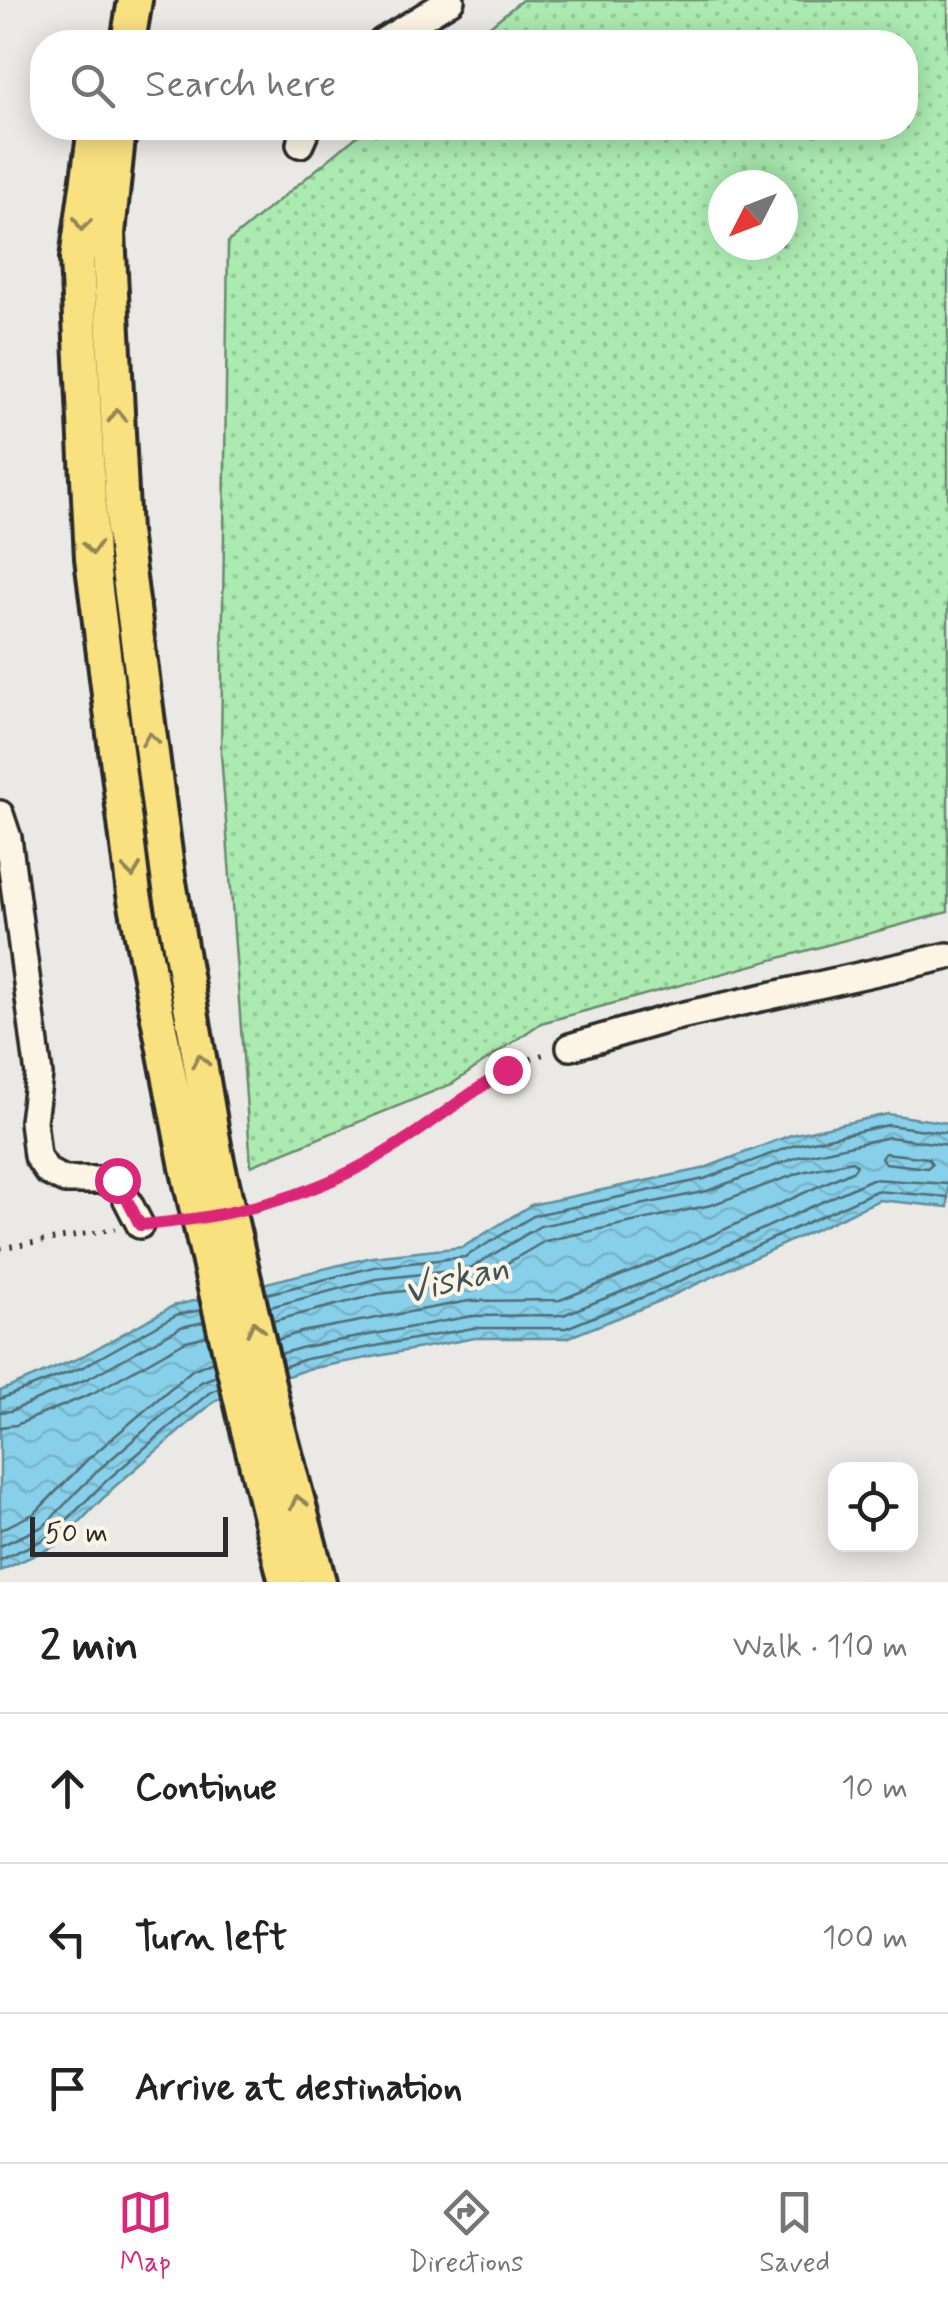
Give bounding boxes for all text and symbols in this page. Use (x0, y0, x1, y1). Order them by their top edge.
search box (30, 30, 918, 140)
icon: search (65, 58, 120, 113)
text: Search here (145, 61, 336, 110)
north arrow (708, 170, 798, 260)
one-way arrow (72, 217, 93, 233)
one-way arrow (107, 408, 128, 424)
one-way arrow (81, 541, 102, 557)
one-way arrow (141, 731, 162, 748)
one-way arrow (120, 863, 141, 879)
route end (485, 1048, 531, 1094)
one-way arrow (190, 1052, 211, 1069)
route start (95, 1158, 141, 1204)
water label: Viskan (398, 1243, 514, 1317)
one-way arrow (246, 1320, 267, 1337)
map controls (828, 1462, 918, 1552)
button: locate (828, 1462, 918, 1552)
one-way arrow (289, 1494, 310, 1511)
scale bar (30, 1512, 228, 1556)
text: 50 m (45, 1516, 108, 1553)
text: 2 min (40, 1620, 139, 1675)
text: Walk · 110 m (733, 1626, 908, 1668)
icon: ahead (40, 1761, 95, 1816)
text: Continue (135, 1764, 277, 1813)
text: 10 m (841, 1767, 908, 1809)
icon: left (40, 1911, 95, 1966)
text: Turn left (135, 1914, 287, 1963)
text: 100 m (822, 1917, 908, 1959)
icon: arrive (40, 2061, 95, 2116)
text: Arrive at destination (135, 2064, 462, 2113)
tab: Map (118, 2185, 173, 2282)
tab: Directions (409, 2185, 524, 2282)
tab: Saved (759, 2185, 830, 2282)

